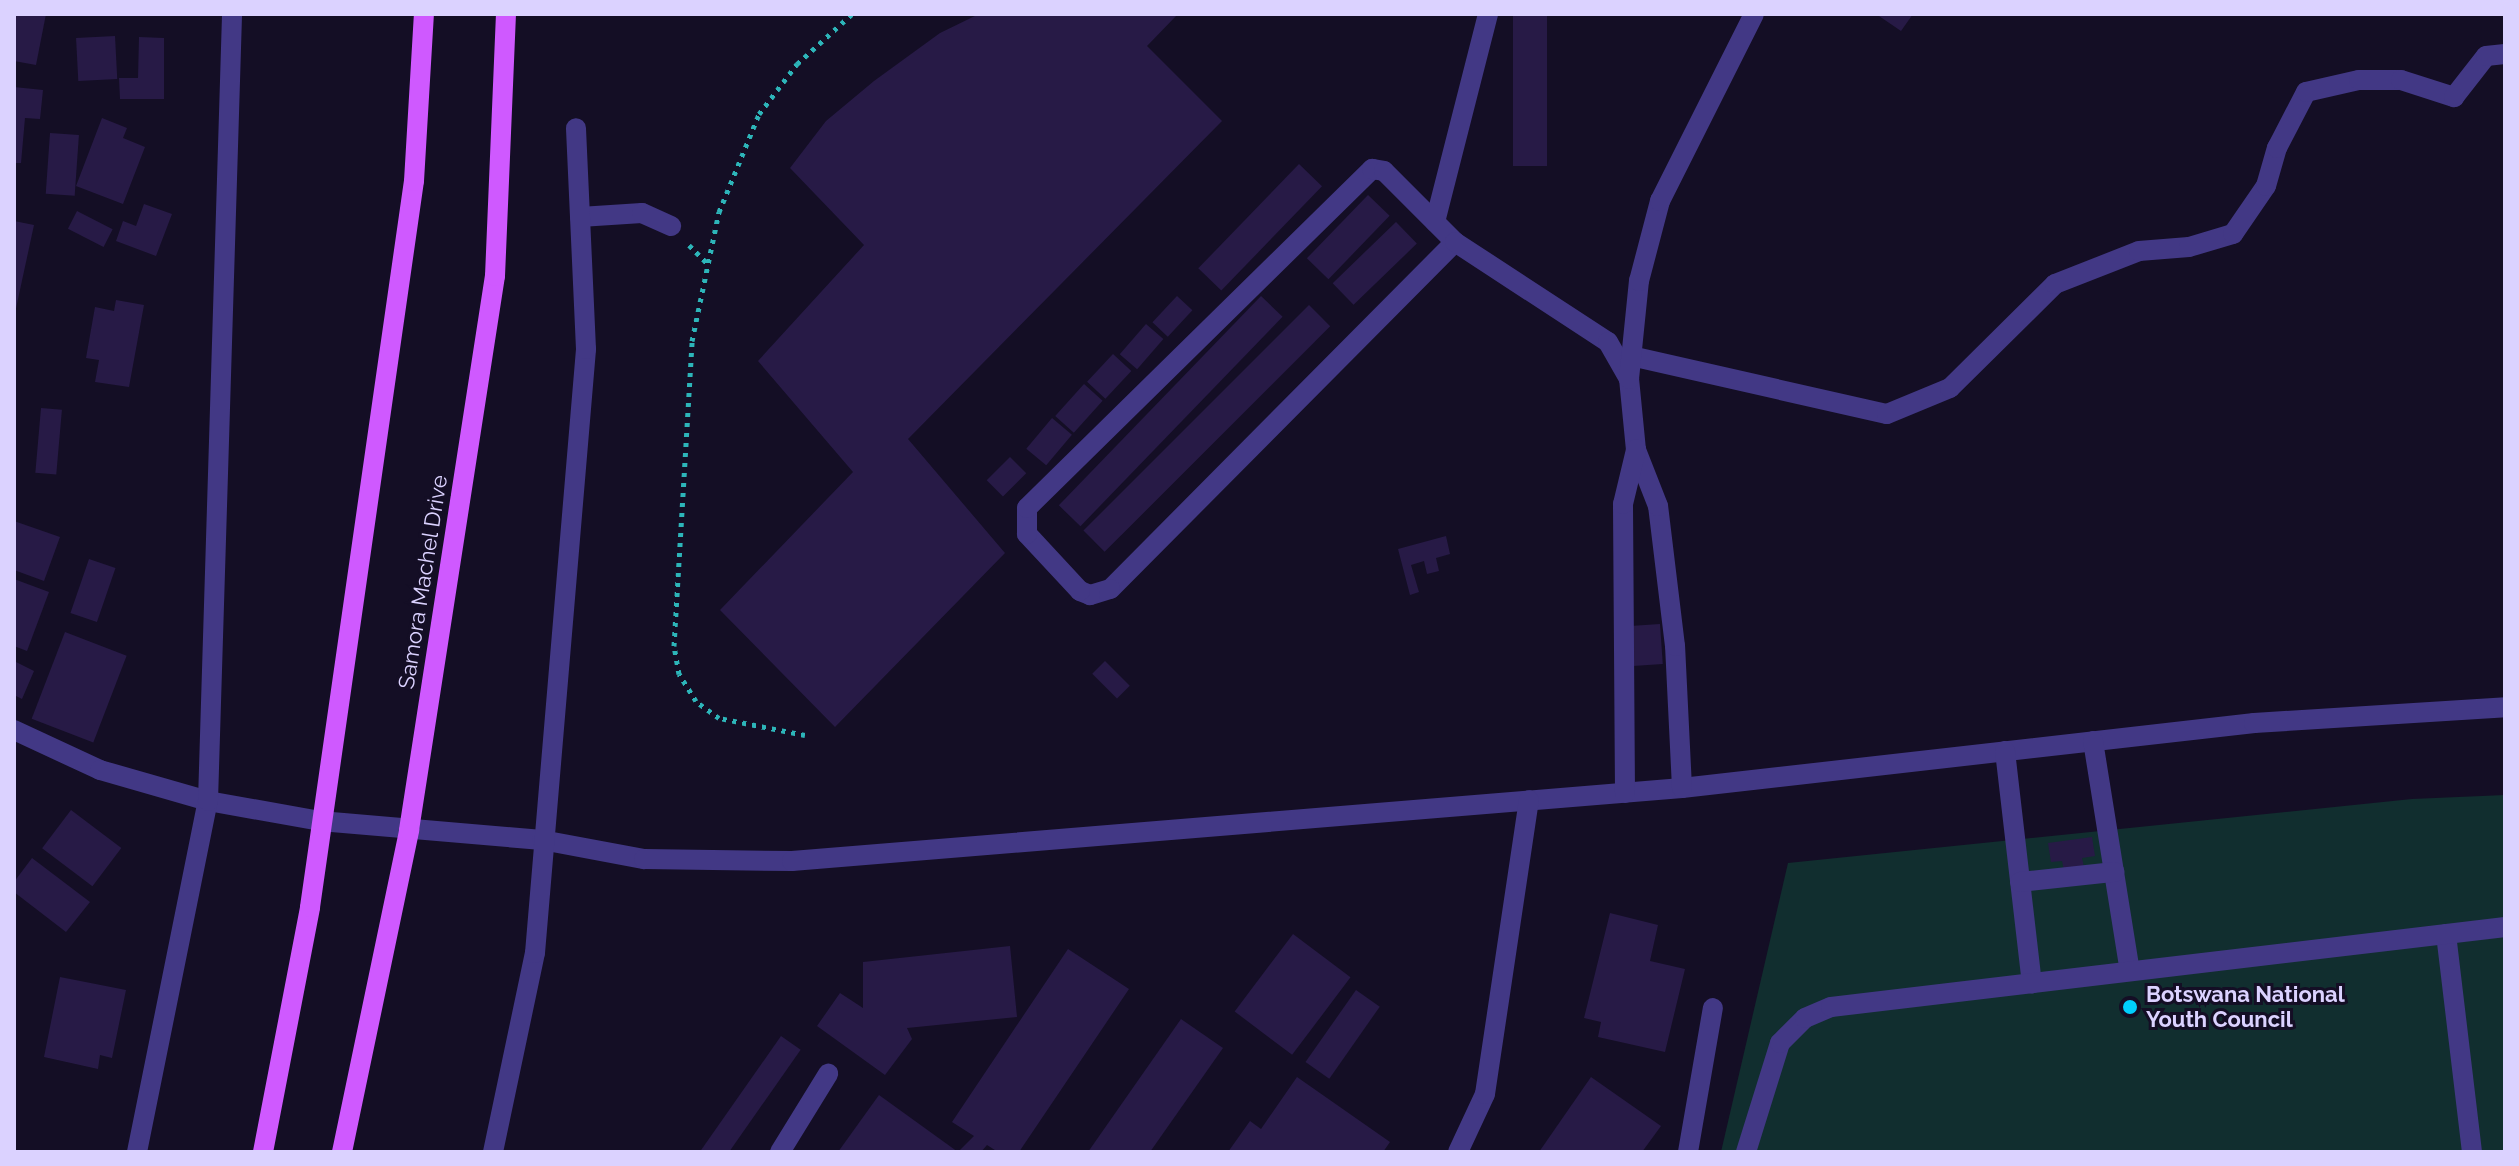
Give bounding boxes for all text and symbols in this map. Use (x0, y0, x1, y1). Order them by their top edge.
street label: Samora Machel Drive (393, 473, 453, 691)
place label: Botswana National Youth Council (2146, 981, 2345, 1032)
marker: Botswana National Youth Council (2121, 998, 2139, 1016)

